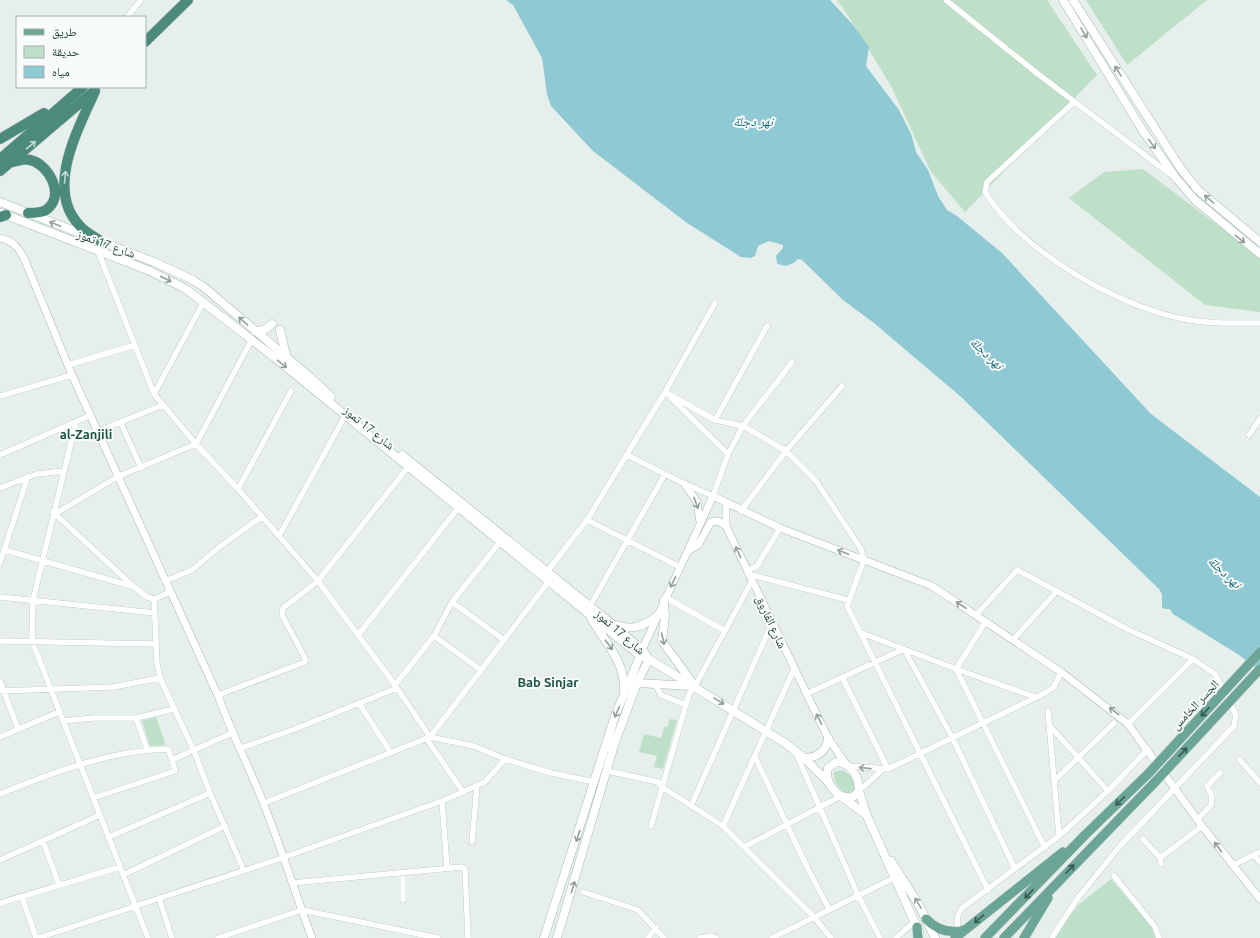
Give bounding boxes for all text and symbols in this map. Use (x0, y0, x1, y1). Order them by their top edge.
legend (16, 16, 146, 88)
text: طريق (52, 25, 77, 39)
one-way arrow (1080, 27, 1088, 39)
text: حديقة (52, 45, 80, 59)
text: مياه (52, 65, 70, 79)
one-way arrow (1114, 66, 1122, 77)
water label: نهر دجلة (733, 114, 775, 129)
one-way arrow (1148, 138, 1156, 149)
one-way arrow (26, 140, 36, 150)
one-way arrow (61, 171, 69, 184)
one-way arrow (1203, 195, 1214, 204)
one-way arrow (49, 220, 61, 227)
street label: شارع 17 تموز (74, 227, 137, 262)
one-way arrow (1234, 234, 1245, 243)
one-way arrow (160, 276, 172, 283)
one-way arrow (238, 316, 248, 325)
water label: نهر دجلة (967, 334, 1008, 374)
one-way arrow (277, 359, 288, 368)
street label: شارع 17 تموز (339, 403, 397, 454)
district label: al-Zanjili (60, 427, 112, 441)
one-way arrow (693, 496, 701, 508)
one-way arrow (734, 546, 741, 558)
one-way arrow (837, 547, 849, 555)
water label: نهر دجلة (1205, 553, 1246, 593)
one-way arrow (669, 575, 676, 587)
street label: شارع الفاروق (752, 593, 789, 651)
one-way arrow (955, 600, 967, 608)
street label: شارع 17 تموز (591, 606, 648, 658)
one-way arrow (660, 633, 668, 646)
one-way arrow (605, 639, 613, 650)
district label: Bab Sinjar (517, 675, 579, 689)
street label: الجسر الخامس (1168, 677, 1222, 733)
one-way arrow (713, 697, 724, 705)
one-way arrow (613, 706, 620, 718)
one-way arrow (1201, 706, 1210, 716)
one-way arrow (1108, 707, 1119, 715)
one-way arrow (815, 714, 822, 726)
one-way arrow (1178, 747, 1188, 757)
one-way arrow (859, 764, 872, 772)
one-way arrow (1115, 796, 1125, 806)
one-way arrow (574, 829, 581, 842)
one-way arrow (1214, 841, 1222, 852)
one-way arrow (1065, 865, 1074, 875)
one-way arrow (570, 881, 577, 894)
one-way arrow (1024, 889, 1034, 899)
one-way arrow (913, 897, 921, 909)
one-way arrow (974, 914, 984, 923)

